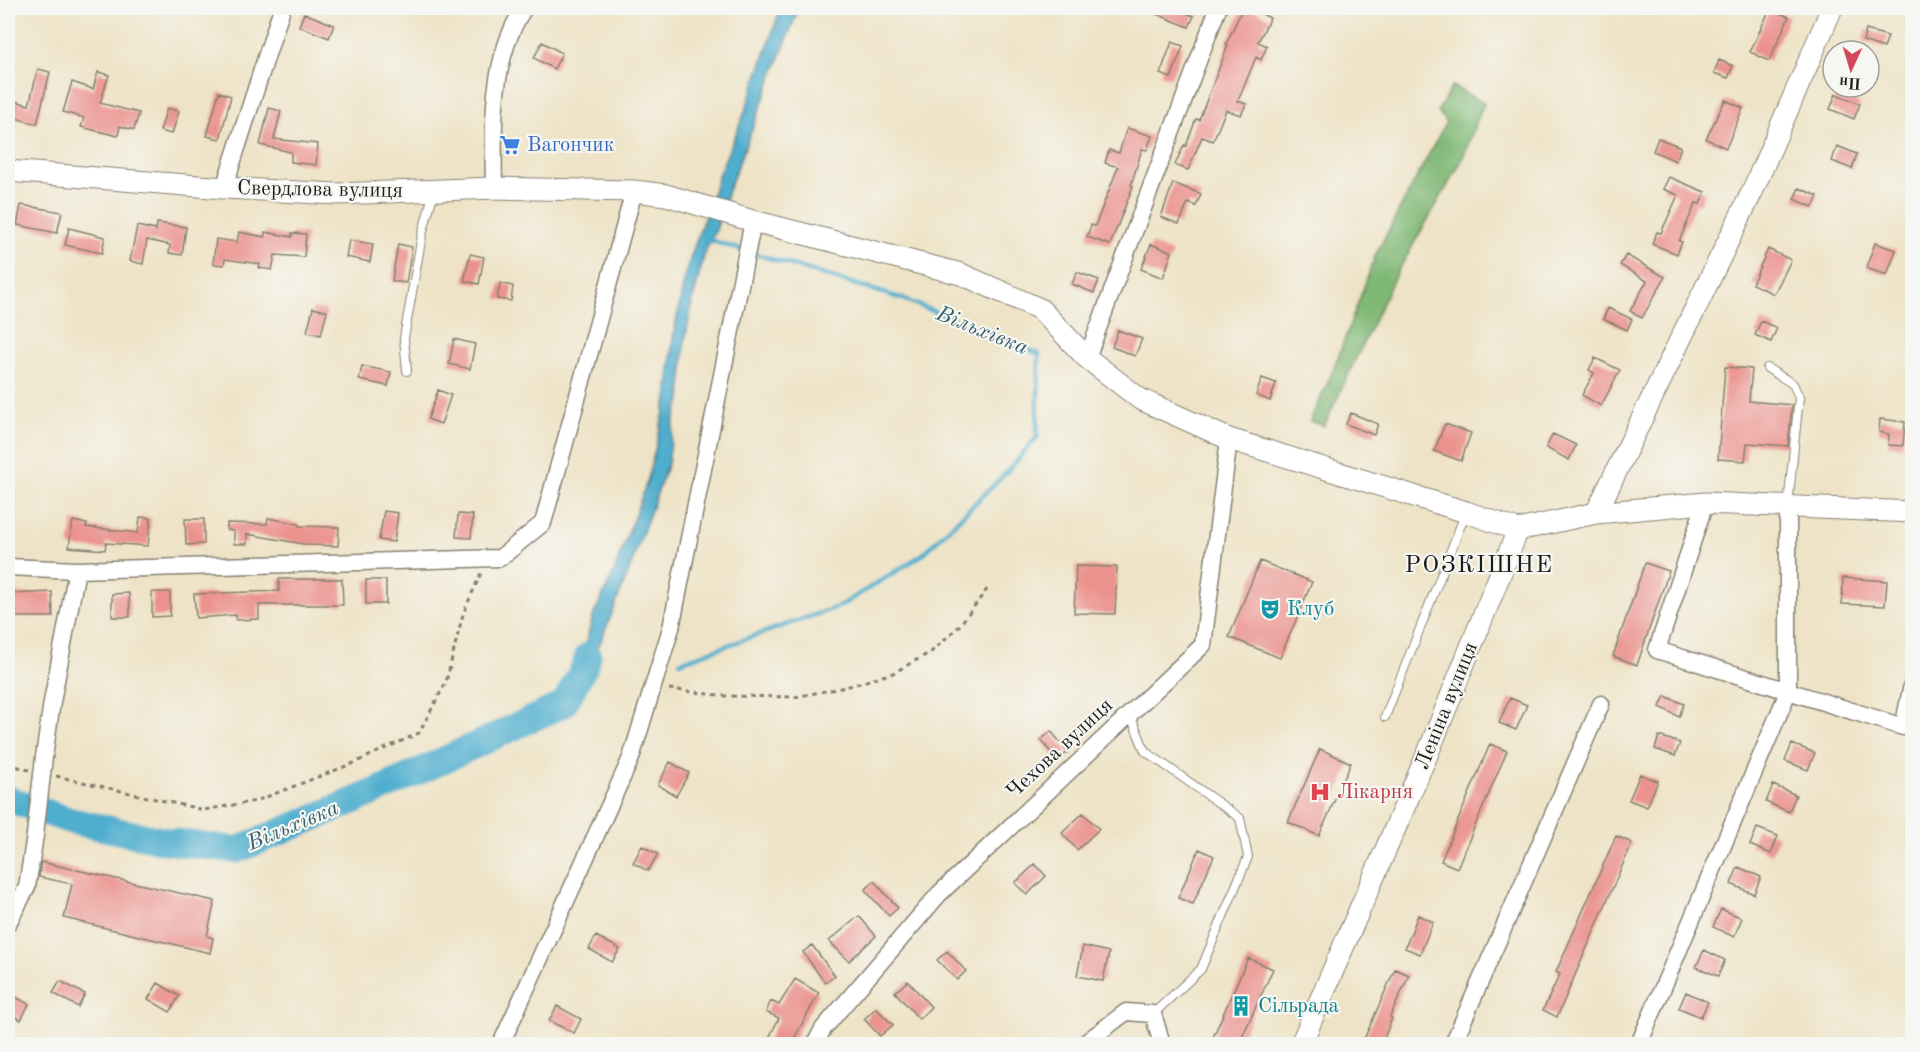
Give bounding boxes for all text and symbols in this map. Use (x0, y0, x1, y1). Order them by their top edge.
north arrow (1821, 39, 1881, 99)
text: Пн (1839, 73, 1862, 91)
supermarket icon: Вагончик (498, 133, 522, 157)
place label: Вагончик (527, 135, 615, 156)
street label: Свердлова вулиця (237, 178, 403, 202)
water label: Вільхівка (932, 302, 1031, 359)
district label: РОЗКІШНЕ (1405, 554, 1553, 578)
theatre icon: Клуб (1258, 597, 1282, 621)
place label: Клуб (1287, 599, 1334, 620)
street label: Леніна вулиця (1412, 639, 1482, 773)
street label: Чехова вулиця (1003, 695, 1117, 803)
hospital icon: Лікарня (1308, 780, 1332, 804)
place label: Лікарня (1337, 782, 1413, 803)
water label: Вільхівка (243, 797, 342, 855)
building icon: Сільрада (1229, 994, 1253, 1018)
place label: Сільрада (1258, 996, 1339, 1017)

